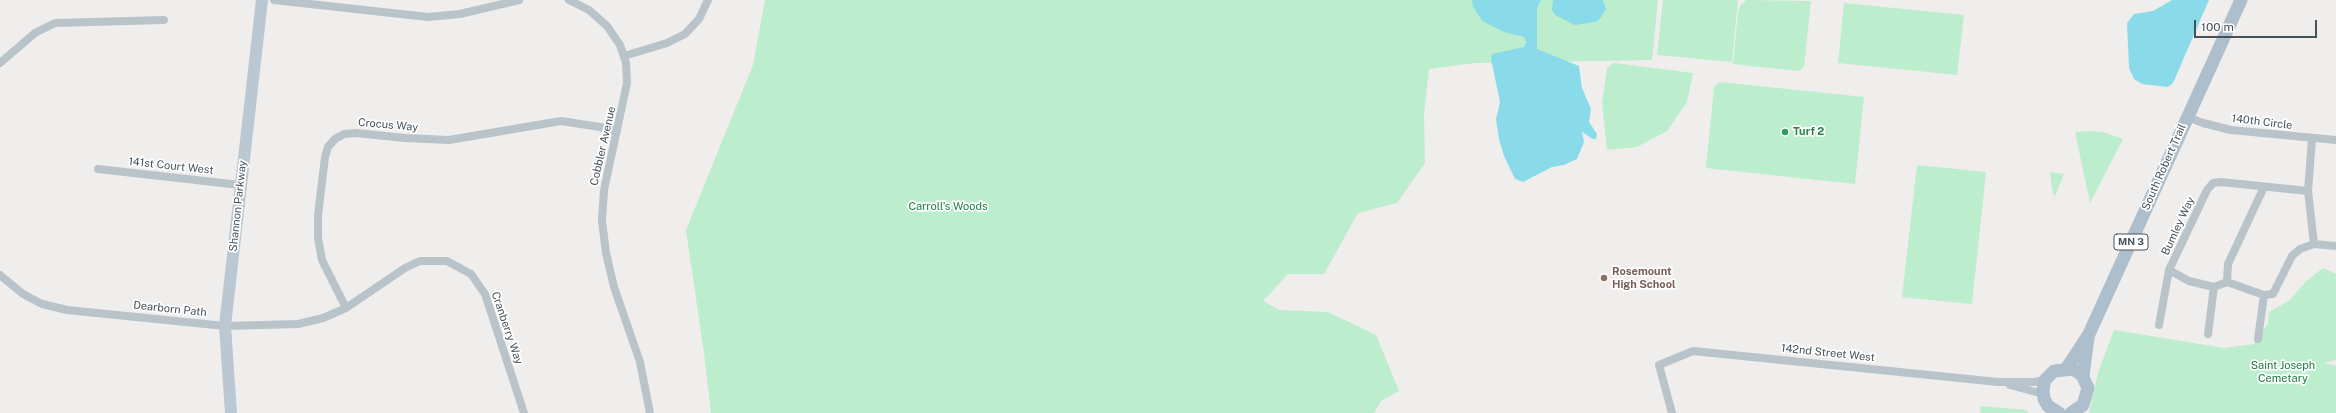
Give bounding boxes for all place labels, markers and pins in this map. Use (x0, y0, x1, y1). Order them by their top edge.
place label: Turf 2 (1793, 125, 1824, 139)
marker: Turf 2 (1780, 127, 1790, 137)
place label: Rosemount High School (1612, 265, 1676, 291)
marker: Rosemount High School (1599, 273, 1609, 283)

